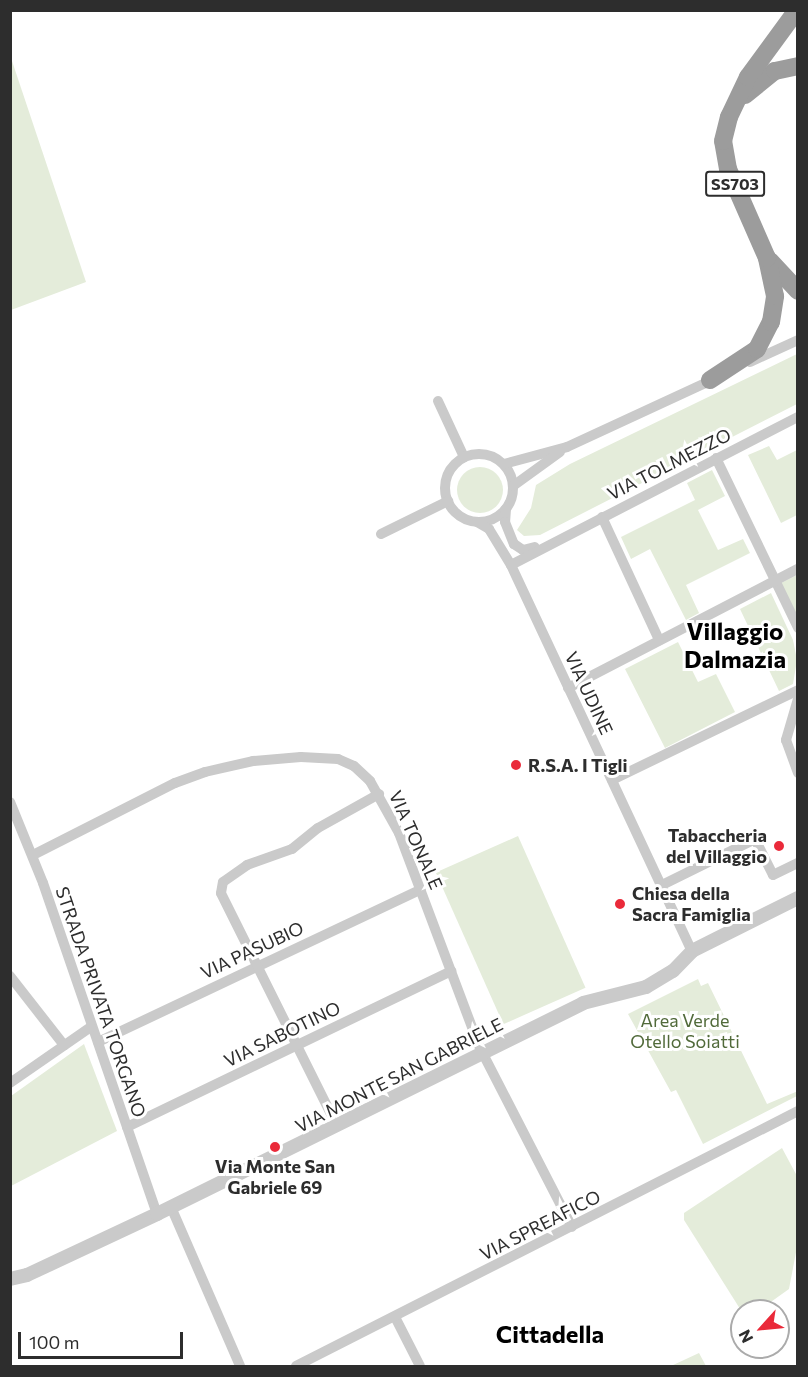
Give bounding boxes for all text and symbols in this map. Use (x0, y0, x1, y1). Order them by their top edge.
road number: SS703 (705, 171, 765, 197)
street label: VIA TOLMEZZO (604, 424, 734, 504)
district label: Villaggio Dalmazia (684, 617, 786, 673)
street label: VIA UDINE (560, 648, 618, 738)
place label: R.S.A. I Tigli (528, 754, 627, 776)
marker: R.S.A. I Tigli (509, 758, 523, 772)
street label: VIA TONALE (385, 787, 447, 893)
place label: Tabaccheria del Villaggio (666, 825, 767, 868)
marker: Tabaccheria del Villaggio (772, 839, 786, 853)
place label: Chiesa della Sacra Famiglia (632, 883, 751, 926)
street label: STRADA PRIVATA TORGANO (51, 884, 151, 1120)
marker: Chiesa della Sacra Famiglia (613, 897, 627, 911)
street label: VIA PASUBIO (197, 917, 307, 983)
street label: VIA SABOTINO (220, 996, 344, 1072)
park label: Area Verde Otello Soiatti (630, 1010, 740, 1052)
street label: VIA MONTE SAN GABRIELE (292, 1013, 506, 1137)
marker: Via Monte San Gabriele 69 (268, 1140, 282, 1154)
place label: Via Monte San Gabriele 69 (215, 1156, 335, 1198)
street label: VIA SPREAFICO (476, 1185, 604, 1265)
north arrow (730, 1299, 790, 1359)
scale bar (21, 1320, 186, 1358)
district label: Cittadella (496, 1320, 604, 1348)
text: N (734, 1327, 756, 1346)
text: 100 m (29, 1331, 79, 1353)

